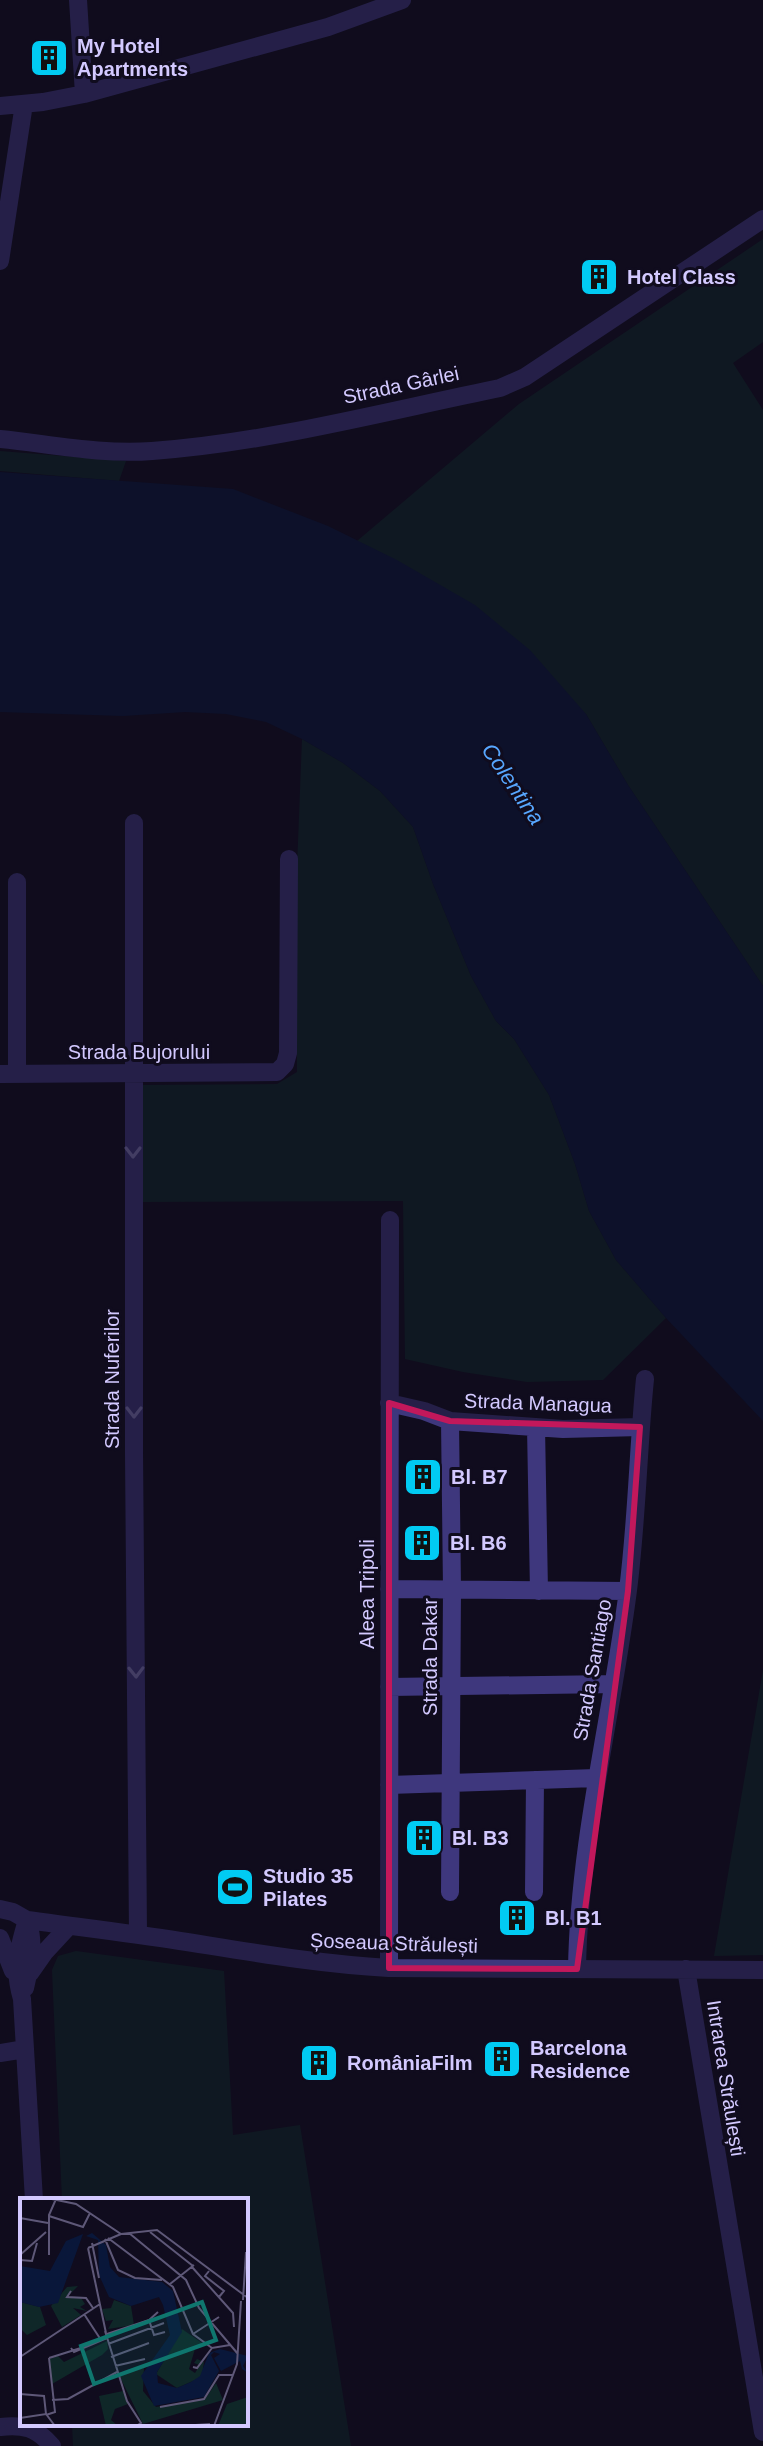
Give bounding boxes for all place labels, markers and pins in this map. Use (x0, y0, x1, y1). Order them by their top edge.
place label: My Hotel Apartments (77, 35, 188, 80)
building icon: My Hotel Apartments (28, 37, 70, 79)
building icon: Hotel Class (578, 256, 620, 298)
place label: Hotel Class (627, 266, 736, 288)
building icon: Bl. B7 (402, 1456, 444, 1498)
place label: Bl. B7 (451, 1466, 508, 1488)
building icon: Bl. B6 (401, 1522, 443, 1564)
place label: Bl. B6 (450, 1532, 507, 1554)
building icon: Bl. B3 (403, 1817, 445, 1859)
place label: Bl. B3 (452, 1827, 509, 1849)
place label: Studio 35 Pilates (263, 1865, 353, 1910)
sports icon: Studio 35 Pilates (214, 1866, 256, 1908)
building icon: Bl. B1 (496, 1897, 538, 1939)
place label: Bl. B1 (545, 1907, 602, 1929)
place label: Barcelona Residence (530, 2037, 630, 2082)
building icon: Barcelona Residence (481, 2038, 523, 2080)
building icon: RomâniaFilm (298, 2042, 340, 2084)
place label: RomâniaFilm (347, 2052, 473, 2074)

